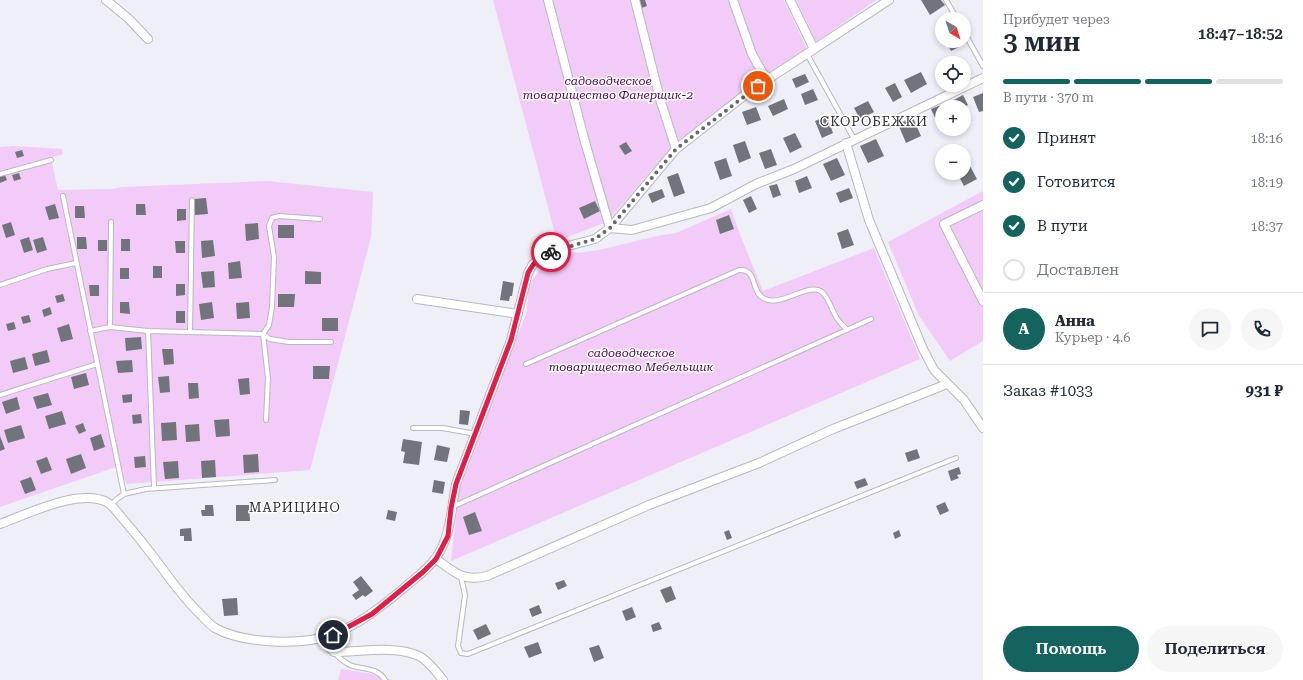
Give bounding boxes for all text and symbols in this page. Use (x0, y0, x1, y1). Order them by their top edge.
north arrow (935, 12, 971, 48)
map controls (935, 12, 971, 180)
text: Прибудет через (1003, 12, 1110, 27)
text: 18:47–18:52 (1198, 25, 1283, 43)
text: 3 мин (1003, 27, 1080, 57)
button: locate (935, 56, 971, 92)
pin (741, 69, 775, 103)
park label: садоводческое товарищество Фанерщик-2 (523, 74, 693, 102)
icon: bag (747, 75, 769, 97)
text: В пути · 370 m (1003, 90, 1094, 105)
button: + (935, 100, 971, 136)
district label: СКОРОБЕЖКИ (820, 114, 928, 129)
icon: check (1003, 127, 1025, 149)
text: Принят (1037, 129, 1096, 147)
text: 18:16 (1251, 131, 1283, 146)
button: − (935, 144, 971, 180)
icon: check (1003, 171, 1025, 193)
text: Готовится (1037, 173, 1115, 191)
text: 18:19 (1251, 175, 1283, 190)
icon: check (1003, 215, 1025, 237)
text: В пути (1037, 217, 1088, 235)
text: 18:37 (1251, 219, 1283, 234)
courier (531, 232, 571, 272)
icon: bike (540, 241, 562, 263)
text: Доставлен (1037, 261, 1119, 279)
button: chat (1189, 308, 1231, 350)
button: phone (1241, 308, 1283, 350)
text: Анна (1055, 312, 1095, 330)
text: А (1019, 320, 1029, 338)
text: Курьер · 4.6 (1055, 330, 1131, 345)
park label: садоводческое товарищество Мебельщик (549, 346, 714, 374)
text: Заказ #1033 (1003, 382, 1093, 400)
text: 931 ₽ (1246, 382, 1283, 400)
district label: МАРИЦИНО (249, 500, 341, 515)
pin (316, 618, 350, 652)
icon: home (322, 624, 344, 646)
button: Помощь (1003, 626, 1139, 672)
button: Поделиться (1147, 626, 1283, 672)

